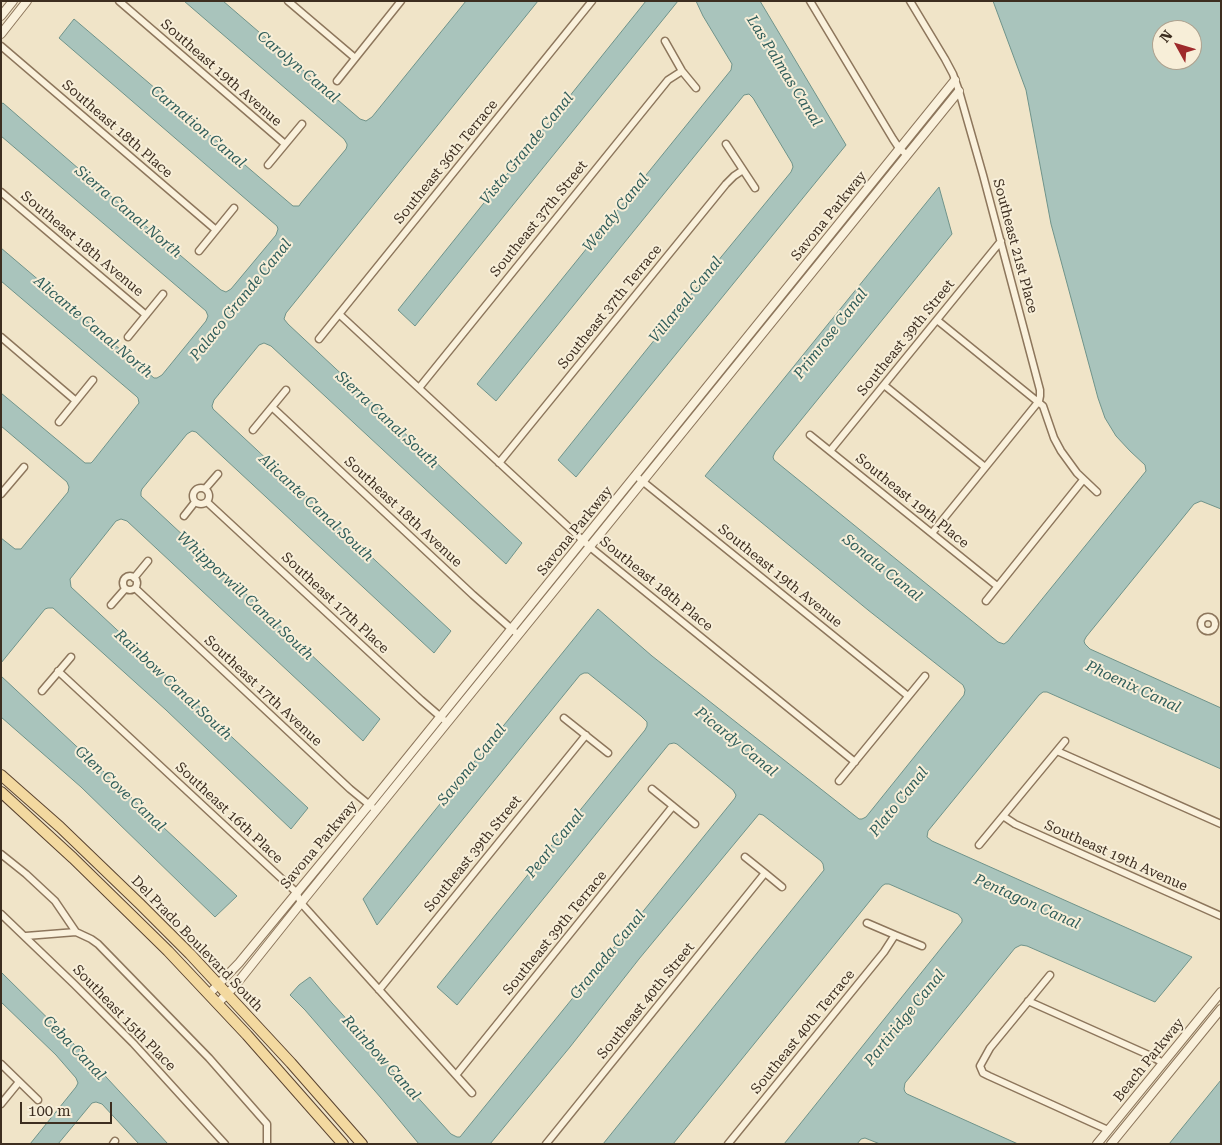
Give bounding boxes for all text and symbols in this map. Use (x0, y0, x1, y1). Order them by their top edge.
water label: Las Palmas Canal (743, 12, 825, 130)
street label: Southeast 19th Avenue (157, 16, 285, 130)
north arrow (1152, 20, 1202, 70)
water label: Carolyn Canal (253, 27, 343, 107)
text: N (1157, 27, 1176, 45)
street label: Southeast 18th Place (58, 76, 176, 182)
water label: Carnation Canal (147, 82, 249, 172)
water label: Vista Grande Canal (476, 89, 578, 209)
street label: Southeast 36th Terrace (391, 96, 501, 228)
street label: Southeast 37th Street (487, 157, 591, 281)
water label: Sierra Canal North (71, 162, 185, 262)
street label: Savona Parkway (788, 168, 870, 264)
water label: Wendy Canal (579, 170, 653, 256)
street label: Southeast 21st Place (989, 177, 1041, 315)
street label: Southeast 18th Avenue (17, 188, 147, 300)
water label: Palaco Grande Canal (186, 236, 296, 364)
street label: Southeast 37th Terrace (555, 241, 665, 373)
water label: Villareal Canal (646, 253, 726, 347)
water label: Alicante Canal North (30, 272, 156, 382)
street label: Southeast 39th Street (854, 276, 958, 400)
water label: Primrose Canal (790, 285, 872, 383)
water label: Sierra Canal South (332, 368, 442, 472)
water label: Alicante Canal South (255, 450, 377, 566)
street label: Southeast 19th Place (852, 450, 972, 552)
street label: Southeast 18th Avenue (341, 453, 465, 571)
street label: Savona Parkway (534, 483, 616, 579)
street label: Southeast 19th Avenue (715, 521, 845, 631)
water label: Whipporwill Canal South (173, 528, 317, 664)
water label: Sonata Canal (839, 530, 925, 606)
street label: Southeast 18th Place (596, 533, 716, 635)
street label: Southeast 17th Place (278, 549, 392, 657)
water label: Rainbow Canal South (111, 626, 235, 744)
street label: Southeast 17th Avenue (201, 632, 325, 750)
water label: Phoenix Canal (1083, 657, 1183, 717)
water label: Picardy Canal (691, 703, 781, 781)
water label: Savona Canal (434, 721, 510, 809)
water label: Glen Cove Canal (71, 742, 169, 836)
street label: Southeast 16th Place (172, 759, 286, 867)
water label: Plato Canal (866, 764, 932, 840)
street label: Southeast 39th Street (421, 792, 525, 916)
street label: Savona Parkway (277, 797, 361, 893)
water label: Pearl Canal (522, 806, 588, 882)
street label: Southeast 19th Avenue (1042, 817, 1190, 895)
street label: Southeast 39th Terrace (500, 867, 610, 999)
water label: Pentagon Canal (971, 871, 1083, 933)
street label: Del Prado Boulevard South (128, 873, 266, 1015)
water label: Granada Canal (567, 907, 649, 1003)
street label: Southeast 40th Street (594, 939, 698, 1063)
street label: Southeast 15th Place (69, 962, 179, 1074)
street label: Southeast 40th Terrace (748, 966, 858, 1098)
water label: Partiridge Canal (861, 966, 949, 1070)
water label: Ceba Canal (39, 1012, 109, 1084)
water label: Rainbow Canal (338, 1012, 424, 1104)
street label: Beach Parkway (1110, 1015, 1188, 1105)
scale bar (22, 1092, 115, 1124)
text: 100 m (28, 1102, 71, 1120)

